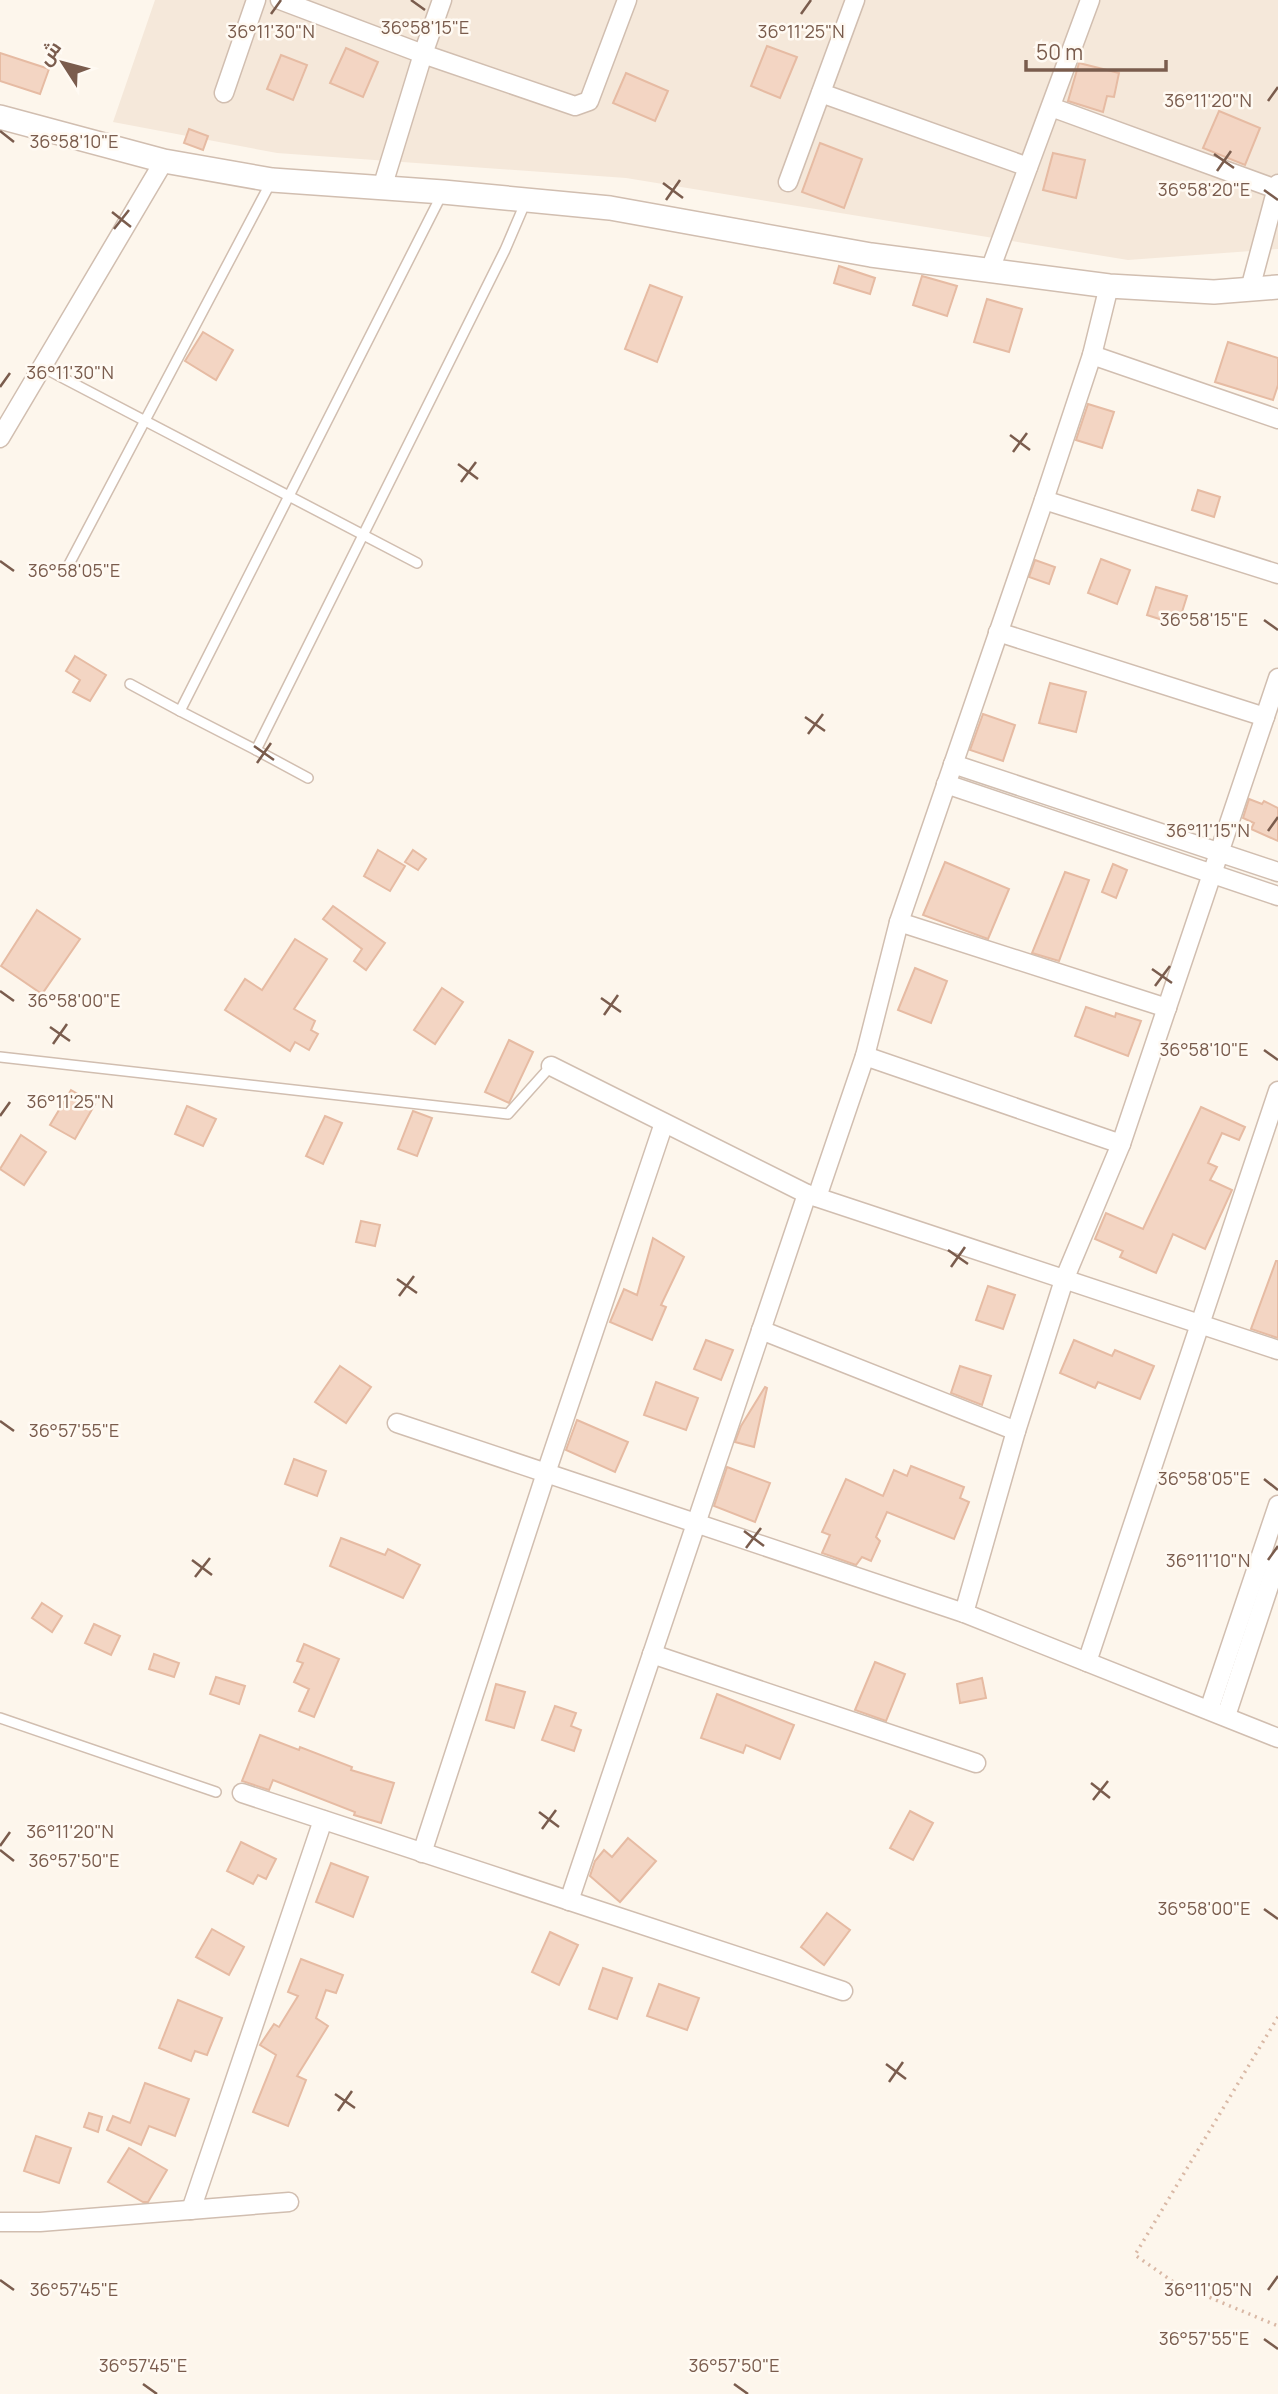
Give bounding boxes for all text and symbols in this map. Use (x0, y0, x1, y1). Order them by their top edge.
text: 36°58'15"E (381, 15, 469, 39)
text: 36°11'30"N (227, 19, 315, 43)
text: 36°11'25"N (757, 19, 845, 43)
north arrow (28, 28, 98, 98)
scale bar (1026, 28, 1166, 72)
text: ش (32, 36, 67, 71)
text: 50 m (1036, 38, 1083, 66)
text: 36°11'20"N (1164, 88, 1252, 112)
text: 36°58'10"E (29, 129, 119, 153)
text: 36°58'20"E (1158, 177, 1250, 201)
text: 36°11'30"N (26, 360, 114, 384)
text: 36°58'05"E (28, 558, 120, 582)
text: 36°58'15"E (1160, 607, 1248, 631)
text: 36°11'15"N (1166, 818, 1250, 842)
text: 36°58'00"E (27, 988, 121, 1012)
text: 36°58'10"E (1159, 1037, 1249, 1061)
text: 36°11'25"N (26, 1089, 114, 1113)
text: 36°57'55"E (29, 1418, 119, 1442)
text: 36°58'05"E (1158, 1466, 1250, 1490)
text: 36°11'10"N (1166, 1548, 1250, 1572)
text: 36°11'20"N (26, 1819, 114, 1843)
text: 36°57'50"E (28, 1848, 120, 1872)
text: 36°58'00"E (1157, 1896, 1251, 1920)
text: 36°57'45"E (30, 2277, 118, 2301)
text: 36°11'05"N (1164, 2277, 1252, 2301)
text: 36°57'55"E (1159, 2326, 1249, 2350)
text: 36°57'45"E (99, 2353, 187, 2377)
text: 36°57'50"E (688, 2353, 780, 2377)

